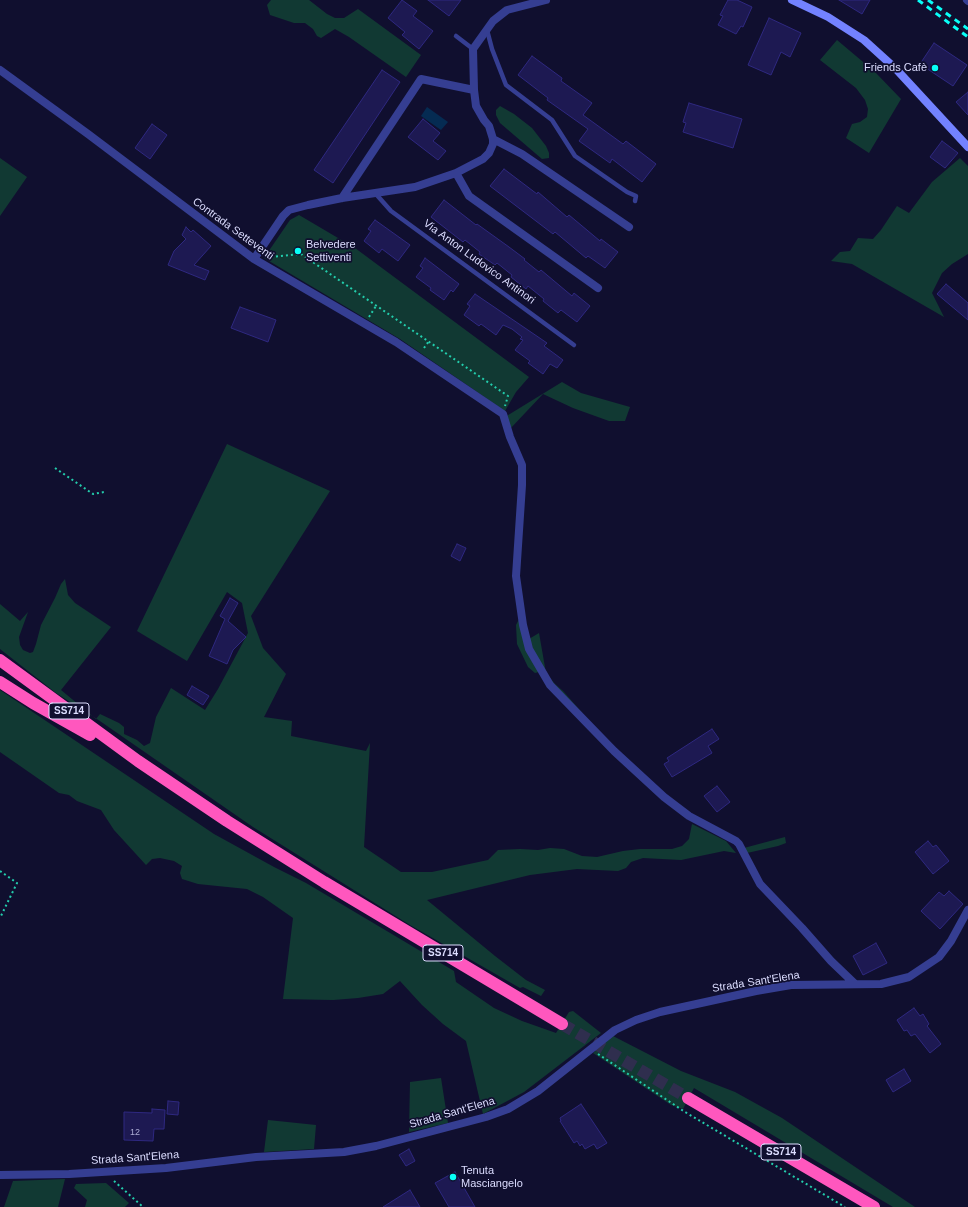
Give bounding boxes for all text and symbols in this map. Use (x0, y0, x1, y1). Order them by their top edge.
place label: Friends Cafè (864, 61, 927, 75)
marker: Friends Cafè (930, 63, 940, 73)
street label: Contrada Setteventi (190, 195, 276, 263)
street label: Via Anton Ludovico Antinori (421, 217, 537, 307)
place label: Belvedere Settiventi (306, 238, 356, 264)
marker: Belvedere Settiventi (293, 246, 303, 256)
road number: SS714 (49, 703, 89, 719)
road number: SS714 (423, 945, 463, 961)
street label: Strada Sant'Elena (711, 969, 801, 995)
street label: Strada Sant'Elena (408, 1094, 496, 1132)
house number: 12 (130, 1128, 140, 1138)
road number: SS714 (761, 1144, 801, 1160)
street label: Strada Sant'Elena (90, 1148, 180, 1168)
place label: Tenuta Masciangelo (461, 1164, 523, 1190)
marker: Tenuta Masciangelo (448, 1172, 458, 1182)

